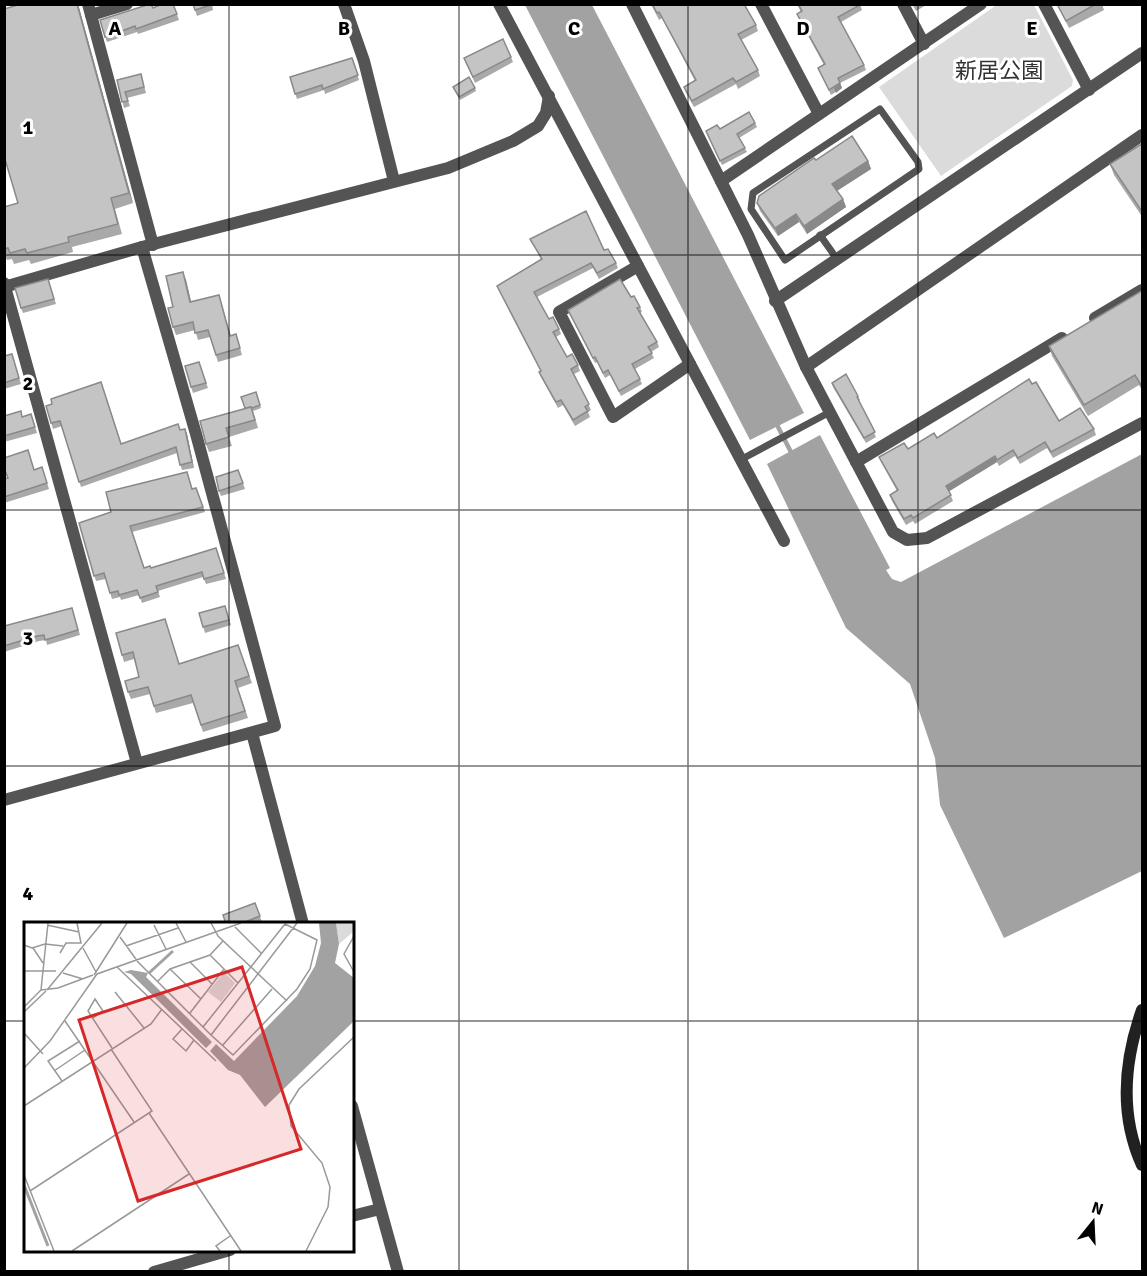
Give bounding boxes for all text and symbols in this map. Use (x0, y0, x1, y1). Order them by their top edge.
text: A (109, 16, 122, 41)
text: B (338, 16, 350, 41)
text: C (568, 16, 580, 41)
text: D (796, 16, 810, 41)
text: E (1026, 16, 1038, 41)
park label: 新居公園 (955, 57, 1043, 84)
text: 1 (23, 115, 34, 140)
text: 2 (23, 371, 33, 396)
text: 3 (23, 626, 33, 651)
text: 4 (23, 881, 34, 906)
inset map (24, 922, 354, 1252)
north arrow (1063, 1192, 1123, 1252)
text: N (1089, 1197, 1106, 1220)

